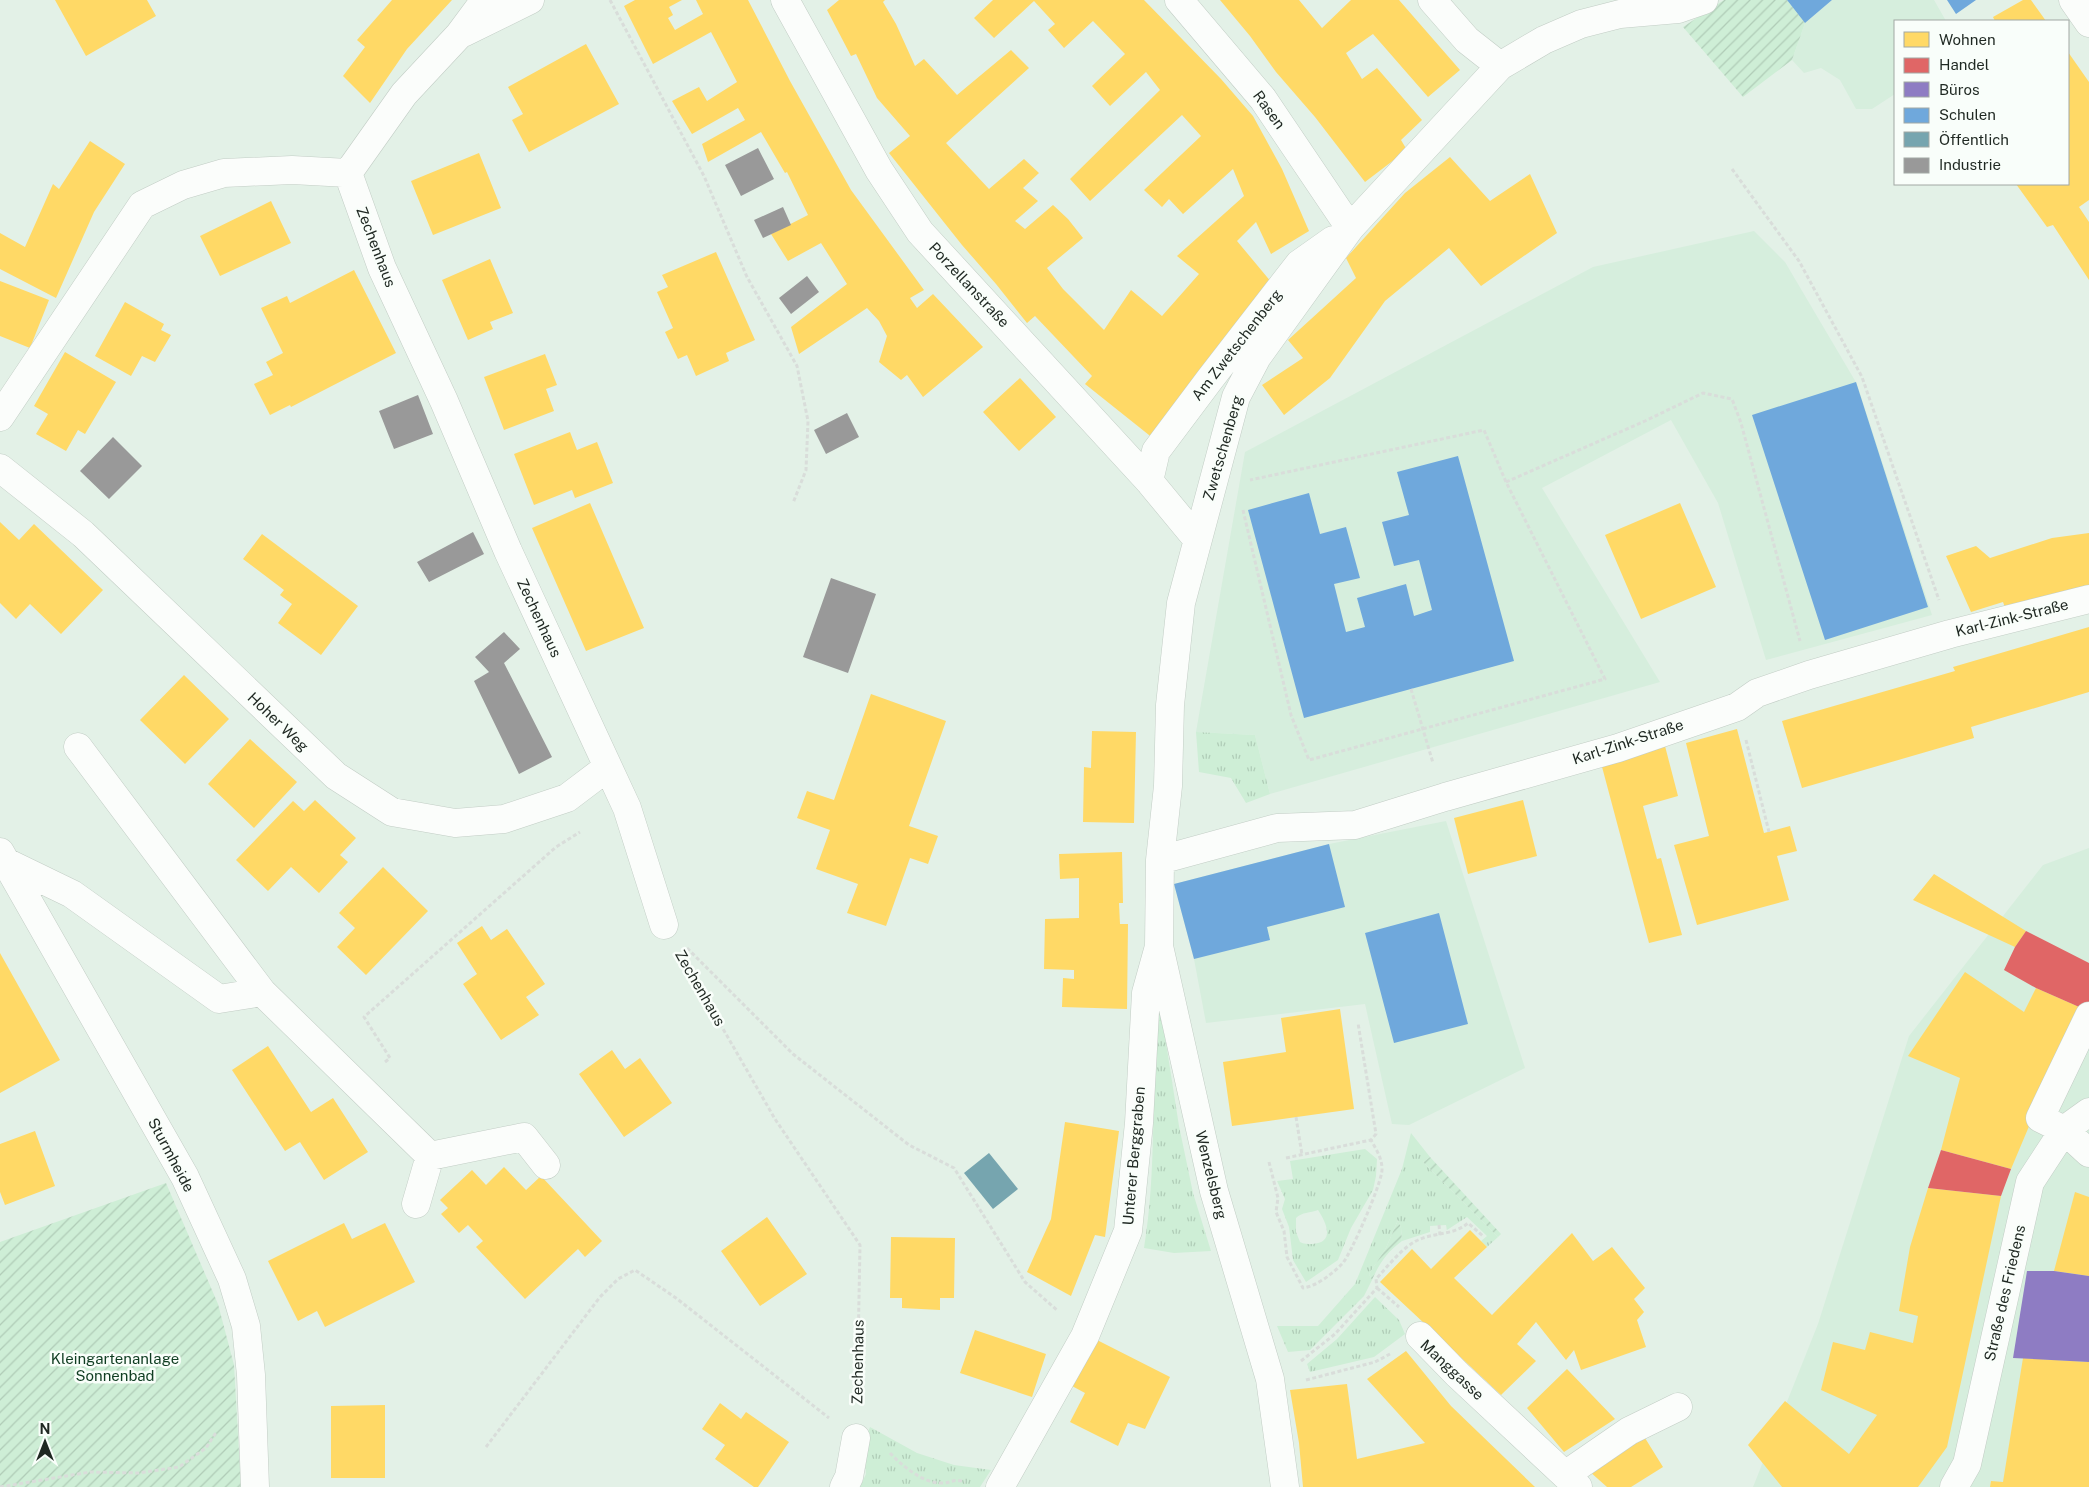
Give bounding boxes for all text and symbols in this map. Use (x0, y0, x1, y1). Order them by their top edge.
legend (1894, 20, 2069, 185)
text: Wohnen (1939, 31, 1996, 48)
text: Handel (1939, 56, 1989, 73)
text: Büros (1939, 81, 1980, 98)
street label: Rasen (1250, 87, 1289, 132)
text: Schulen (1939, 106, 1996, 123)
text: Öffentlich (1939, 130, 2009, 148)
text: Industrie (1939, 156, 2001, 173)
street label: Zechenhaus (353, 204, 400, 290)
street label: Porzellanstraße (926, 239, 1013, 331)
street label: Am Zwetschenberg (1188, 286, 1285, 404)
street label: Zwetschenberg (1199, 393, 1246, 502)
street label: Zechenhaus (514, 576, 565, 660)
street label: Karl-Zink-Straße (1954, 595, 2070, 640)
street label: Hoher Weg (245, 689, 312, 755)
street label: Karl-Zink-Straße (1570, 716, 1685, 767)
street label: Zechenhaus (672, 947, 729, 1029)
street label: Unterer Berggraben (1119, 1086, 1148, 1226)
street label: Sturmheide (145, 1115, 198, 1195)
street label: Wenzelsberg (1192, 1129, 1231, 1221)
street label: Straße des Friedens (1981, 1223, 2028, 1363)
street label: Zechenhaus (848, 1319, 867, 1405)
street label: Manggasse (1417, 1336, 1488, 1403)
park label: Kleingartenanlage Sonnenbad (51, 1350, 179, 1384)
north arrow (20, 1417, 70, 1467)
text: N (40, 1421, 50, 1437)

